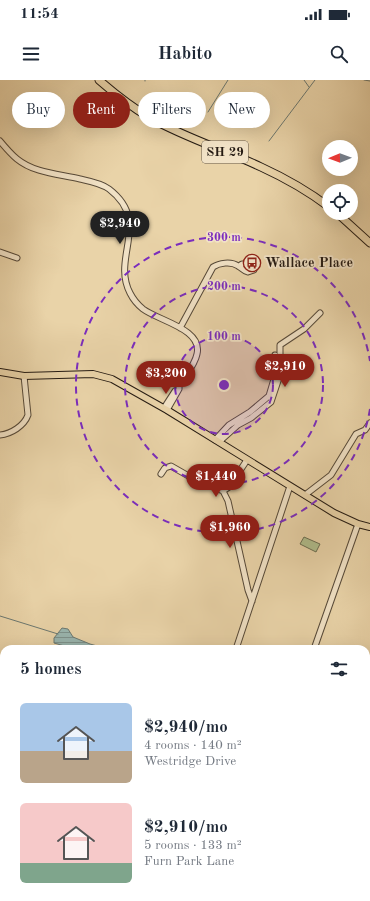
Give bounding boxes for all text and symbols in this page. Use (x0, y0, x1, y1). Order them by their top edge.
text: 11:54 (20, 7, 59, 22)
icon: menu (20, 43, 42, 65)
icon: search (328, 43, 350, 65)
text: Habito (158, 45, 212, 63)
chip: Buy (12, 92, 65, 128)
chip: Rent (73, 92, 130, 128)
chip: Filters (138, 92, 206, 128)
chip: New (214, 92, 270, 128)
north arrow (322, 140, 358, 176)
map controls (322, 140, 358, 220)
road number: SH 29 (202, 141, 248, 163)
button: locate (322, 184, 358, 220)
pin: $2,940 (87, 211, 153, 245)
text: $2,940 (99, 217, 141, 230)
text: 300 m (207, 232, 241, 244)
bus stop icon: Wallace Place (242, 253, 262, 273)
place label: Wallace Place (265, 256, 353, 270)
text: 200 m (207, 281, 241, 293)
text: 100 m (207, 331, 241, 343)
pin: $2,910 (252, 354, 318, 388)
text: $2,910 (264, 360, 306, 373)
pin: $3,200 (133, 361, 199, 395)
text: $3,200 (145, 367, 187, 380)
centre of rings (217, 378, 231, 392)
pin: $1,440 (183, 464, 249, 498)
text: $1,440 (195, 470, 237, 483)
pin: $1,960 (197, 515, 263, 549)
text: $1,960 (209, 521, 251, 534)
icon: filters (328, 658, 350, 680)
text: 5 homes (20, 661, 82, 678)
icon: home (52, 719, 100, 767)
text: $2,940/mo (144, 719, 228, 736)
text: 4 rooms · 140 m² (144, 739, 242, 752)
text: Westridge Drive (144, 755, 236, 768)
icon: home (52, 819, 100, 867)
text: $2,910/mo (144, 819, 228, 836)
text: 5 rooms · 133 m² (144, 839, 242, 852)
text: Furn Park Lane (144, 855, 234, 868)

